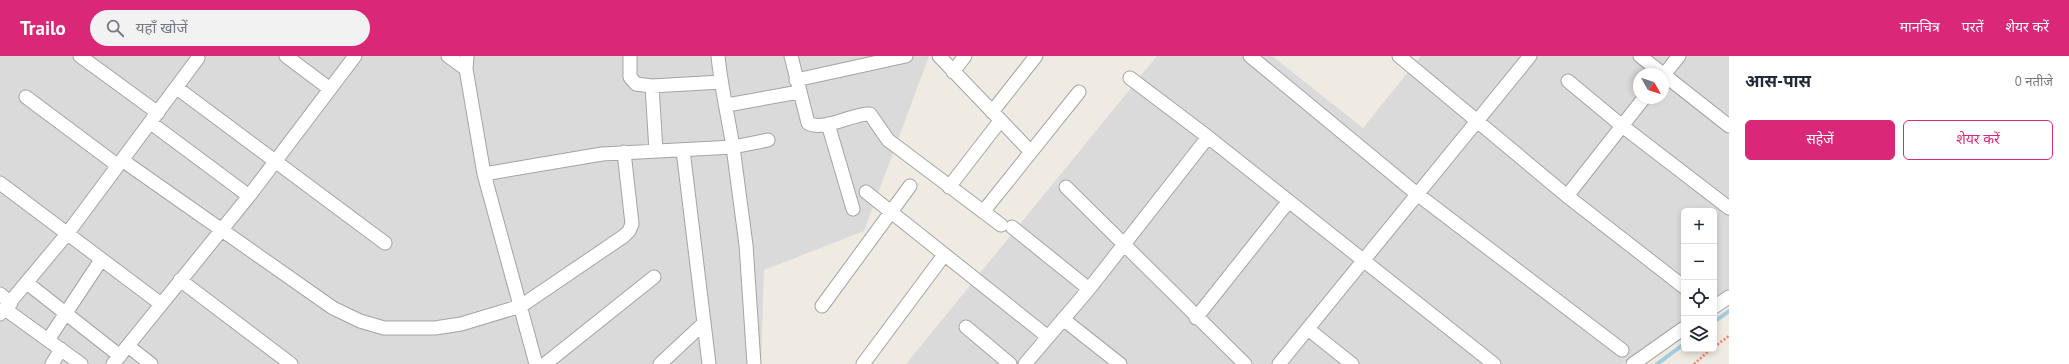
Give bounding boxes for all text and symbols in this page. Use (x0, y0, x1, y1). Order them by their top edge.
search box (90, 10, 370, 46)
text: Trailo (20, 16, 66, 40)
icon: search (104, 17, 126, 39)
text: यहाँ खोजें (136, 18, 188, 37)
text: मानचित्र (1900, 18, 1940, 36)
text: परतें (1962, 18, 1983, 36)
text: शेयर करें (2005, 18, 2049, 36)
north arrow (1633, 68, 1669, 104)
text: आस-पास (1745, 70, 1811, 92)
text: 0 नतीजे (2015, 73, 2053, 90)
button: सहेजें (1745, 120, 1895, 160)
button: शेयर करें (1903, 120, 2053, 160)
map controls (1681, 208, 1717, 352)
button: + (1681, 208, 1717, 244)
button: − (1681, 244, 1717, 280)
button: locate (1681, 280, 1717, 316)
button: layers (1681, 316, 1717, 352)

